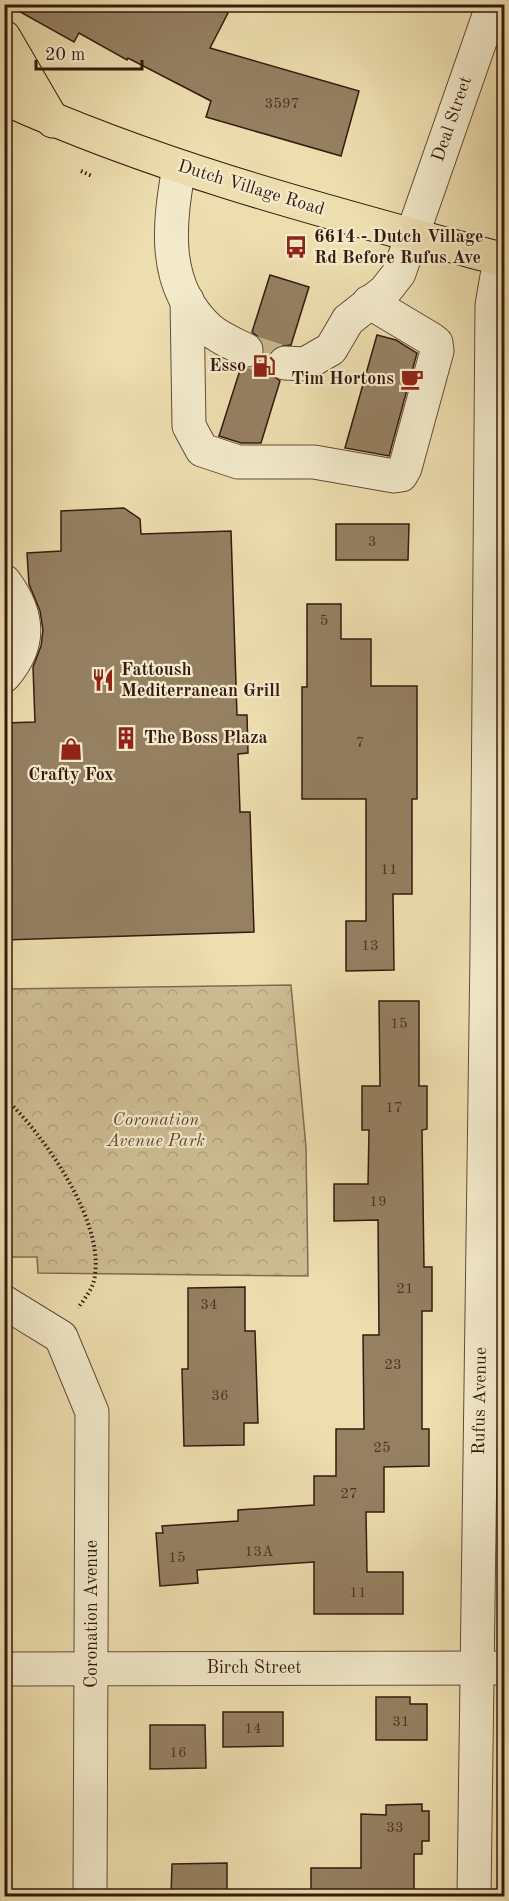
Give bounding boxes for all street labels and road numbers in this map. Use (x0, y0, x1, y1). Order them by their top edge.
street label: Deal Street (429, 74, 475, 164)
street label: Dutch Village Road (176, 157, 326, 219)
street label: Rufus Avenue (470, 1347, 490, 1455)
street label: Coronation Avenue (83, 1540, 101, 1688)
street label: Birch Street (206, 1659, 302, 1677)

